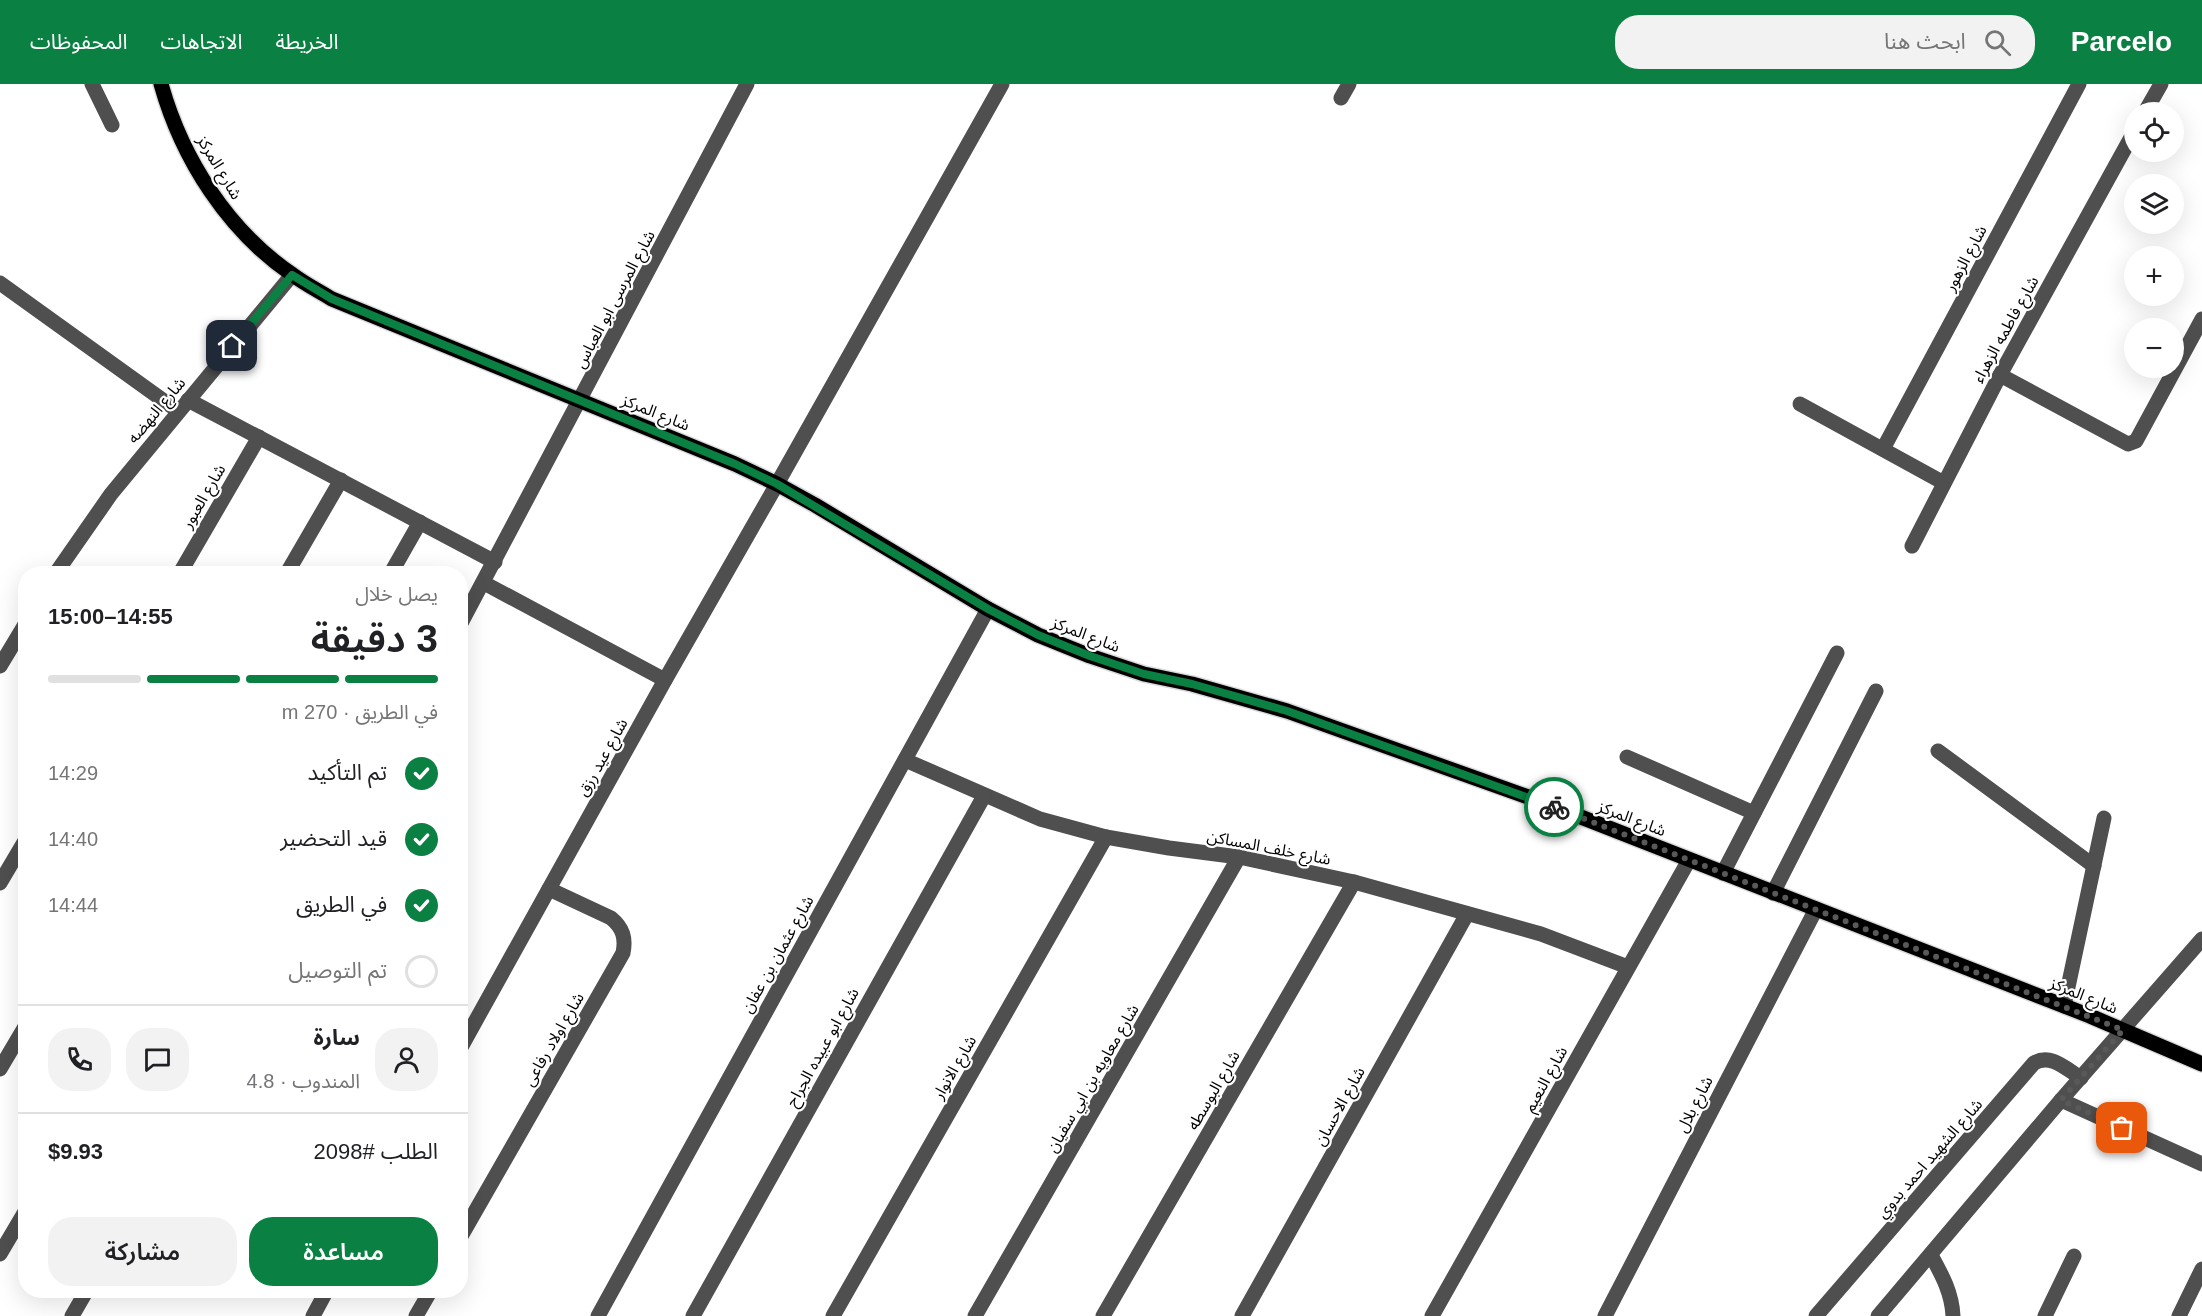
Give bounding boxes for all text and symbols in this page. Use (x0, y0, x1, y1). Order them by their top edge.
search box (1615, 15, 2035, 69)
icon: search (1981, 26, 2014, 59)
text: Parcelo (2071, 26, 2172, 57)
text: ابحث هنا (1884, 29, 1966, 54)
text: المحفوظات (30, 30, 127, 53)
text: الاتجاهات (160, 30, 242, 53)
text: الخريطة (275, 30, 338, 53)
map controls (2124, 102, 2184, 378)
button: locate (2124, 102, 2184, 162)
street label: شارع المركز (190, 131, 245, 204)
button: layers (2124, 174, 2184, 234)
street label: شارع الزهور (1941, 222, 1993, 297)
street label: شارع المرسى ابو العباس (571, 228, 661, 373)
button: + (2124, 246, 2184, 306)
street label: شارع فاطمه الزهراء (1969, 273, 2045, 387)
button: − (2124, 318, 2184, 378)
pin (206, 320, 257, 371)
icon: home (215, 329, 248, 362)
street label: شارع النهضه (124, 374, 192, 449)
street label: شارع المركز (617, 391, 692, 437)
street label: شارع العبور (178, 461, 232, 534)
text: يصل خلال (355, 583, 438, 605)
text: 14:55–15:00 (48, 604, 173, 629)
street label: شارع المركز (1047, 613, 1122, 659)
text: 3 دقيقة (311, 617, 438, 660)
text: في الطريق · 270 m (282, 701, 438, 723)
street label: شارع عيد رزق (574, 715, 634, 801)
icon: check (405, 757, 438, 790)
text: تم التأكيد (307, 760, 387, 785)
text: 14:29 (48, 762, 98, 784)
courier (1524, 777, 1584, 837)
icon: bike (1538, 791, 1571, 824)
street label: شارع المركز (1593, 797, 1668, 843)
icon: check (405, 823, 438, 856)
text: قيد التحضير (280, 826, 387, 851)
street label: شارع خلف المساكن (1205, 827, 1332, 872)
text: 14:40 (48, 828, 98, 850)
icon: check (405, 889, 438, 922)
text: في الطريق (296, 892, 387, 917)
street label: شارع عثمان بن عفان (738, 893, 820, 1018)
text: 14:44 (48, 894, 98, 916)
text: تم التوصيل (288, 958, 387, 983)
street label: شارع المركز (2045, 974, 2120, 1020)
street label: شارع ابو عبيده الجراح (783, 985, 866, 1111)
street label: شارع اولاد رفاعى (520, 990, 591, 1091)
street label: شارع معاويه بن ابي سفيان (1043, 1001, 1145, 1157)
text: سارة (314, 1025, 360, 1050)
button: phone (48, 1028, 111, 1091)
button: chat (126, 1028, 189, 1091)
button: person (375, 1028, 438, 1091)
street label: شارع الانوار (929, 1033, 983, 1105)
street label: شارع النعيم (1520, 1043, 1574, 1117)
street label: شارع البوسطه (1184, 1048, 1246, 1135)
street label: شارع الاحسان (1311, 1064, 1372, 1151)
text: المندوب · 4.8 (247, 1070, 360, 1092)
street label: شارع بلال (1673, 1073, 1719, 1137)
street label: شارع الشهيد احمد بدوي (1873, 1095, 1989, 1224)
pin (2096, 1102, 2147, 1153)
icon: bag (2105, 1111, 2138, 1144)
text: $9.93 (48, 1139, 103, 1164)
text: الطلب #2098 (313, 1139, 438, 1164)
button: مشاركة (48, 1217, 237, 1286)
button: مساعدة (249, 1217, 438, 1286)

